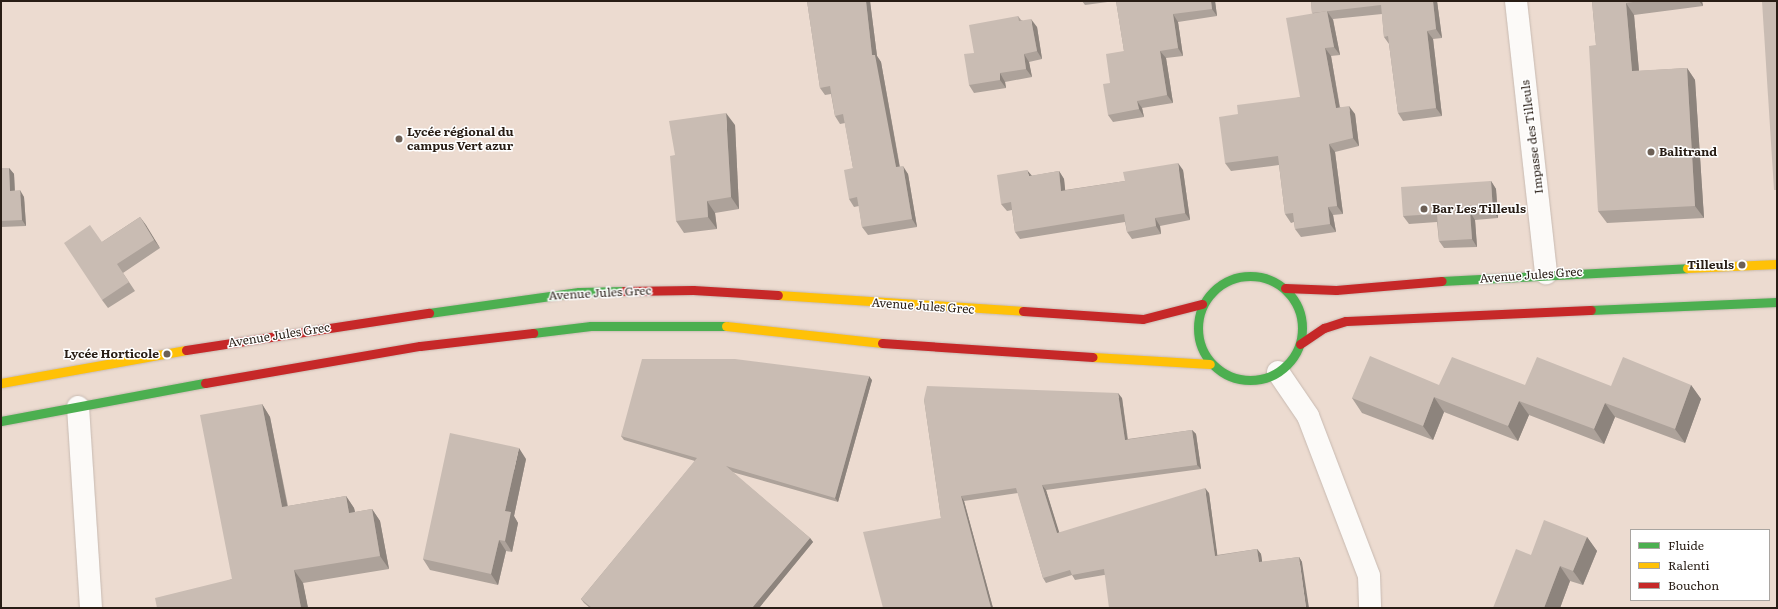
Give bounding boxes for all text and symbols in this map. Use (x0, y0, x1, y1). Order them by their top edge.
street label: Impasse des Tilleuls (1518, 79, 1546, 195)
place label: Lycée régional du campus Vert azur (407, 125, 514, 153)
marker: Lycée régional du campus Vert azur (394, 134, 404, 144)
place label: Balitrand (1659, 145, 1717, 159)
marker: Balitrand (1646, 147, 1656, 157)
place label: Bar Les Tilleuls (1432, 202, 1526, 216)
marker: Bar Les Tilleuls (1419, 204, 1429, 214)
place label: Tilleuls (1687, 258, 1734, 272)
marker: Tilleuls (1737, 260, 1747, 270)
street label: Avenue Jules Grec (1479, 264, 1583, 286)
street label: Avenue Jules Grec (548, 283, 652, 303)
street label: Avenue Jules Grec (871, 295, 975, 317)
street label: Avenue Jules Grec (227, 320, 331, 350)
place label: Lycée Horticole (64, 347, 159, 361)
marker: Lycée Horticole (162, 349, 172, 359)
legend (1630, 529, 1770, 601)
text: Fluide (1668, 536, 1704, 554)
text: Ralenti (1668, 556, 1709, 574)
text: Bouchon (1668, 576, 1719, 594)

